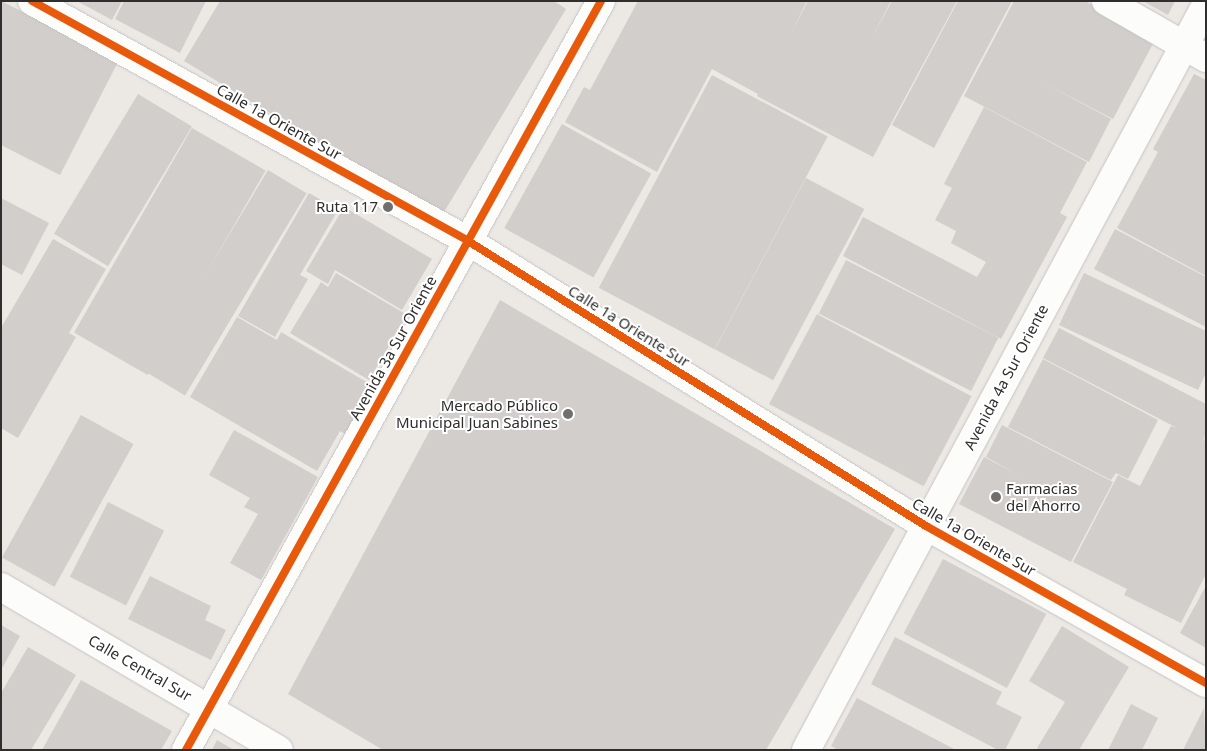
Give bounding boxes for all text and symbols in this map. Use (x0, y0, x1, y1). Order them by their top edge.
street label: Calle 1a Oriente Sur (213, 80, 345, 164)
place label: Ruta 117 (316, 198, 378, 216)
marker: Ruta 117 (382, 201, 394, 213)
street label: Avenida 3a Sur Oriente (346, 273, 440, 423)
street label: Calle 1a Oriente Sur (565, 281, 693, 371)
street label: Avenida 4a Sur Oriente (960, 301, 1052, 453)
place label: Mercado Público Municipal Juan Sabines (396, 396, 558, 431)
marker: Mercado Público Municipal Juan Sabines (562, 408, 574, 420)
place label: Farmacias del Ahorro (1006, 479, 1081, 514)
marker: Farmacias del Ahorro (990, 491, 1002, 503)
street label: Calle 1a Oriente Sur (909, 494, 1039, 580)
street label: Calle Central Sur (85, 631, 195, 705)

